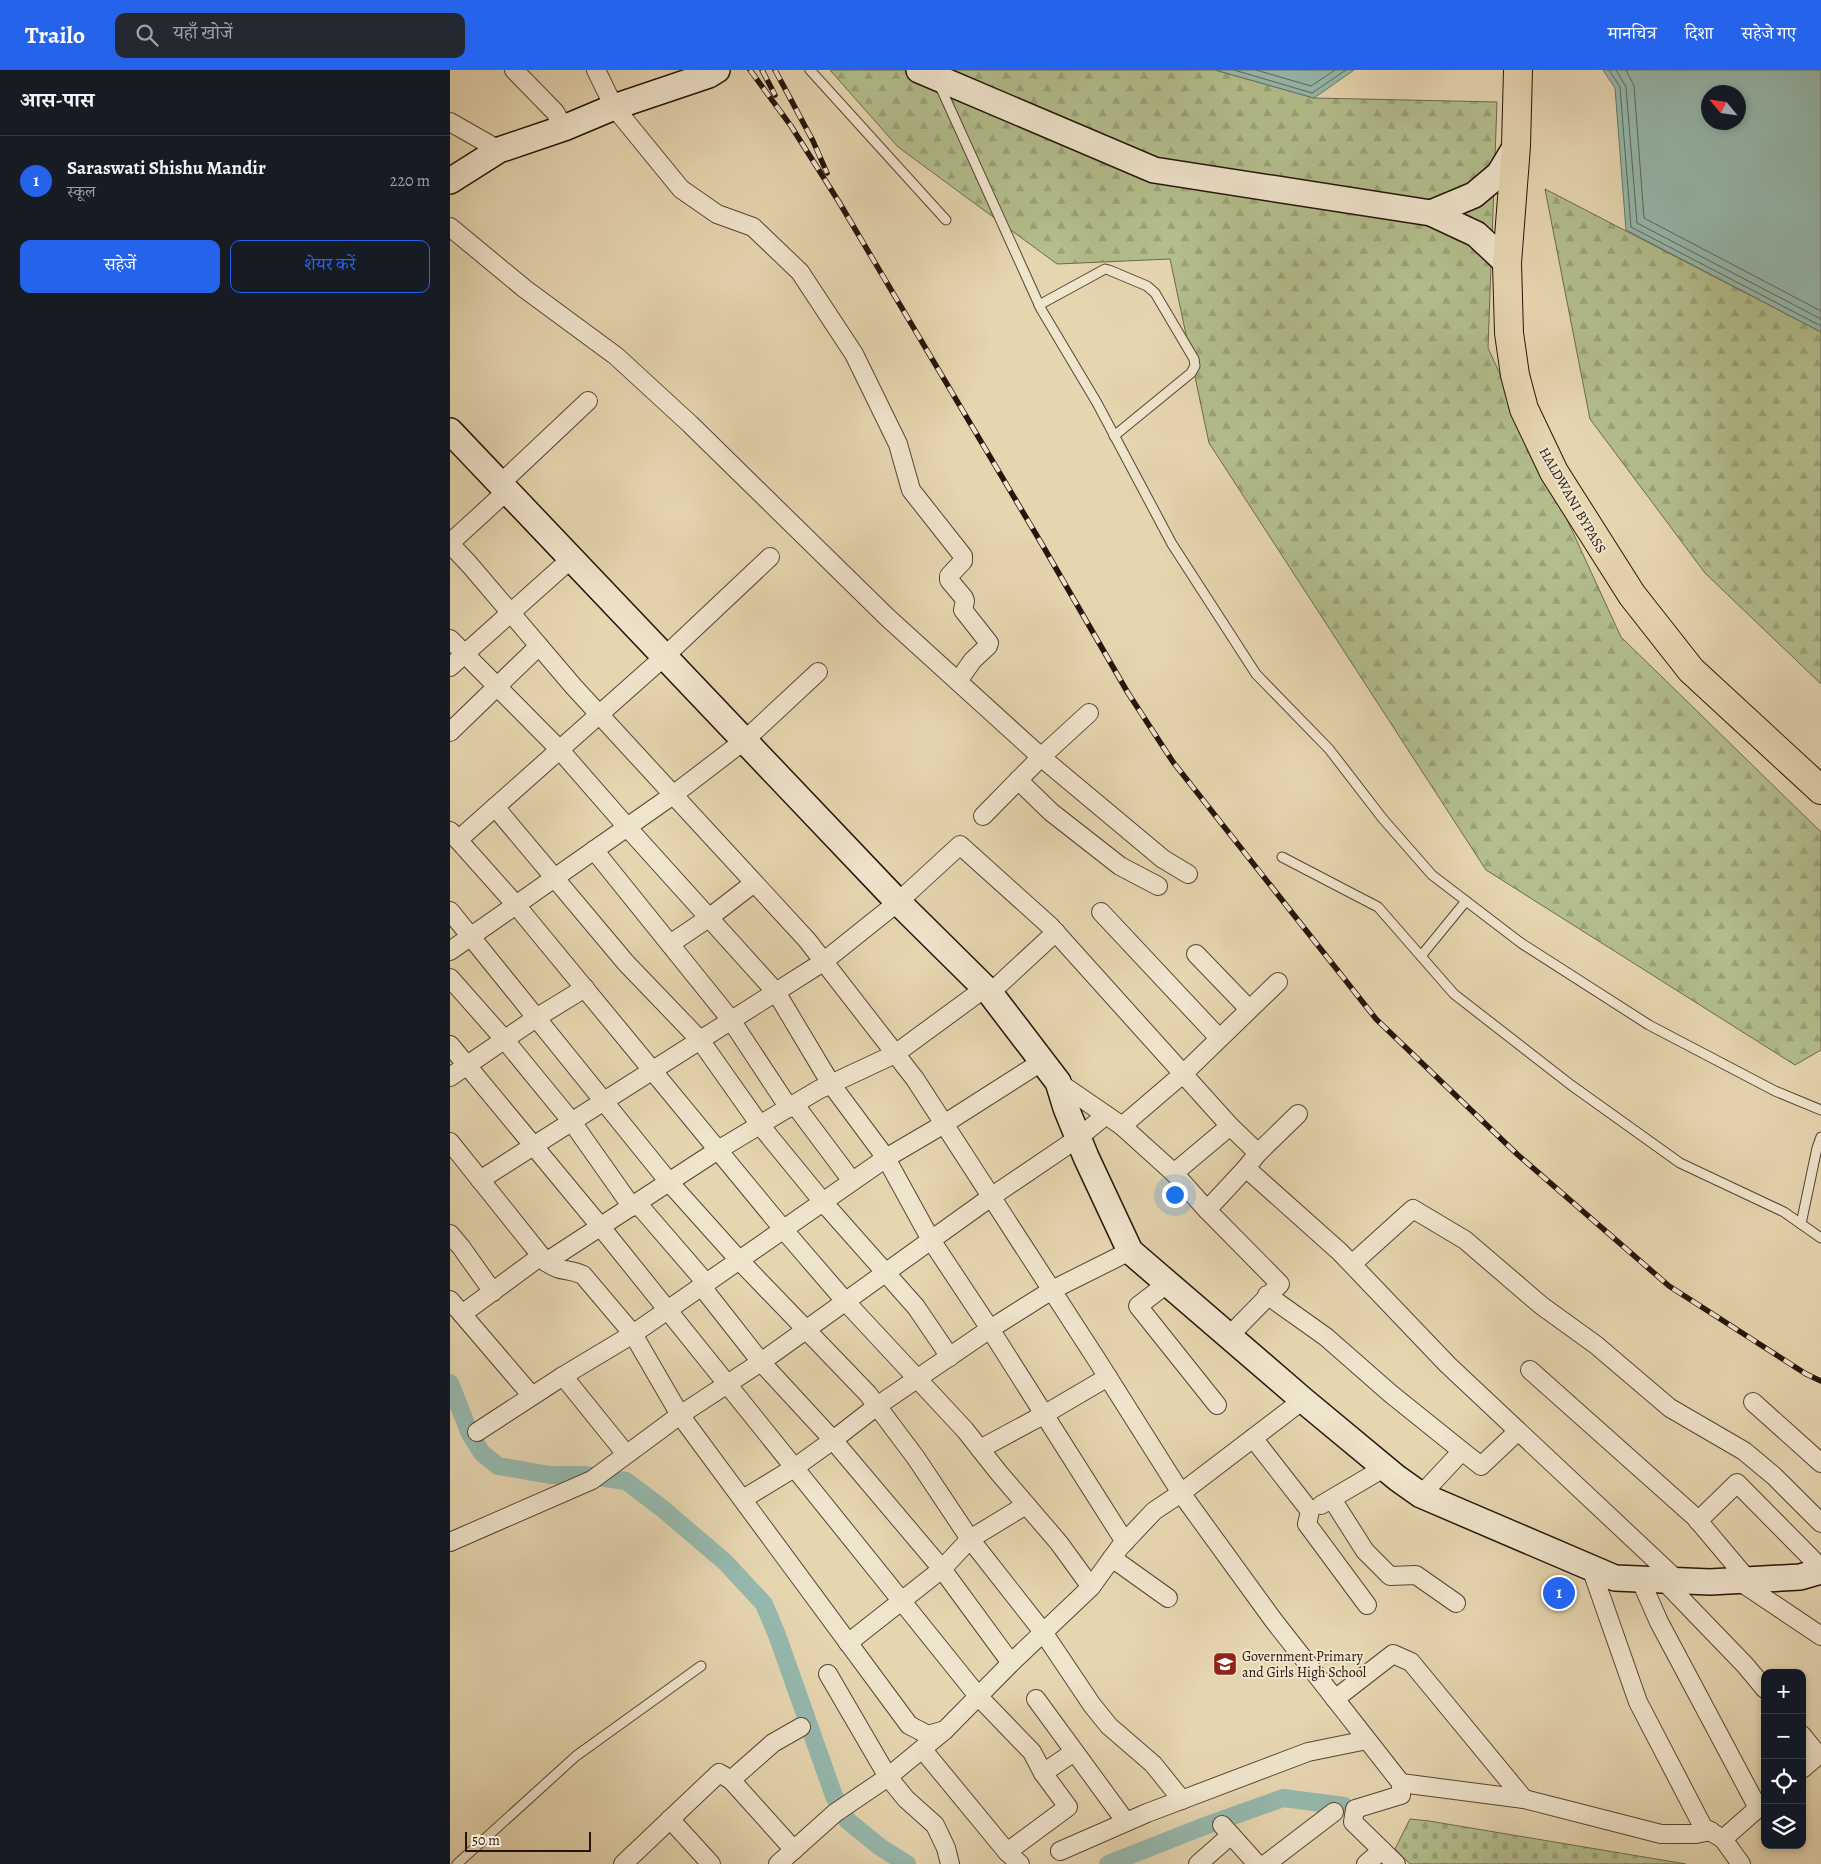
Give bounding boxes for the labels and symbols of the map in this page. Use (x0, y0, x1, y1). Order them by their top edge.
north arrow (1701, 85, 1746, 130)
street label: HALDWANI BYPASS (1534, 444, 1611, 557)
your location (1162, 1182, 1188, 1208)
pin: 1 (1543, 1574, 1575, 1612)
place label: Government Primary and Girls High School (1242, 1647, 1367, 1682)
school or university icon: Government Primary and Girls High School (1212, 1651, 1238, 1677)
scale bar (465, 1829, 591, 1852)

